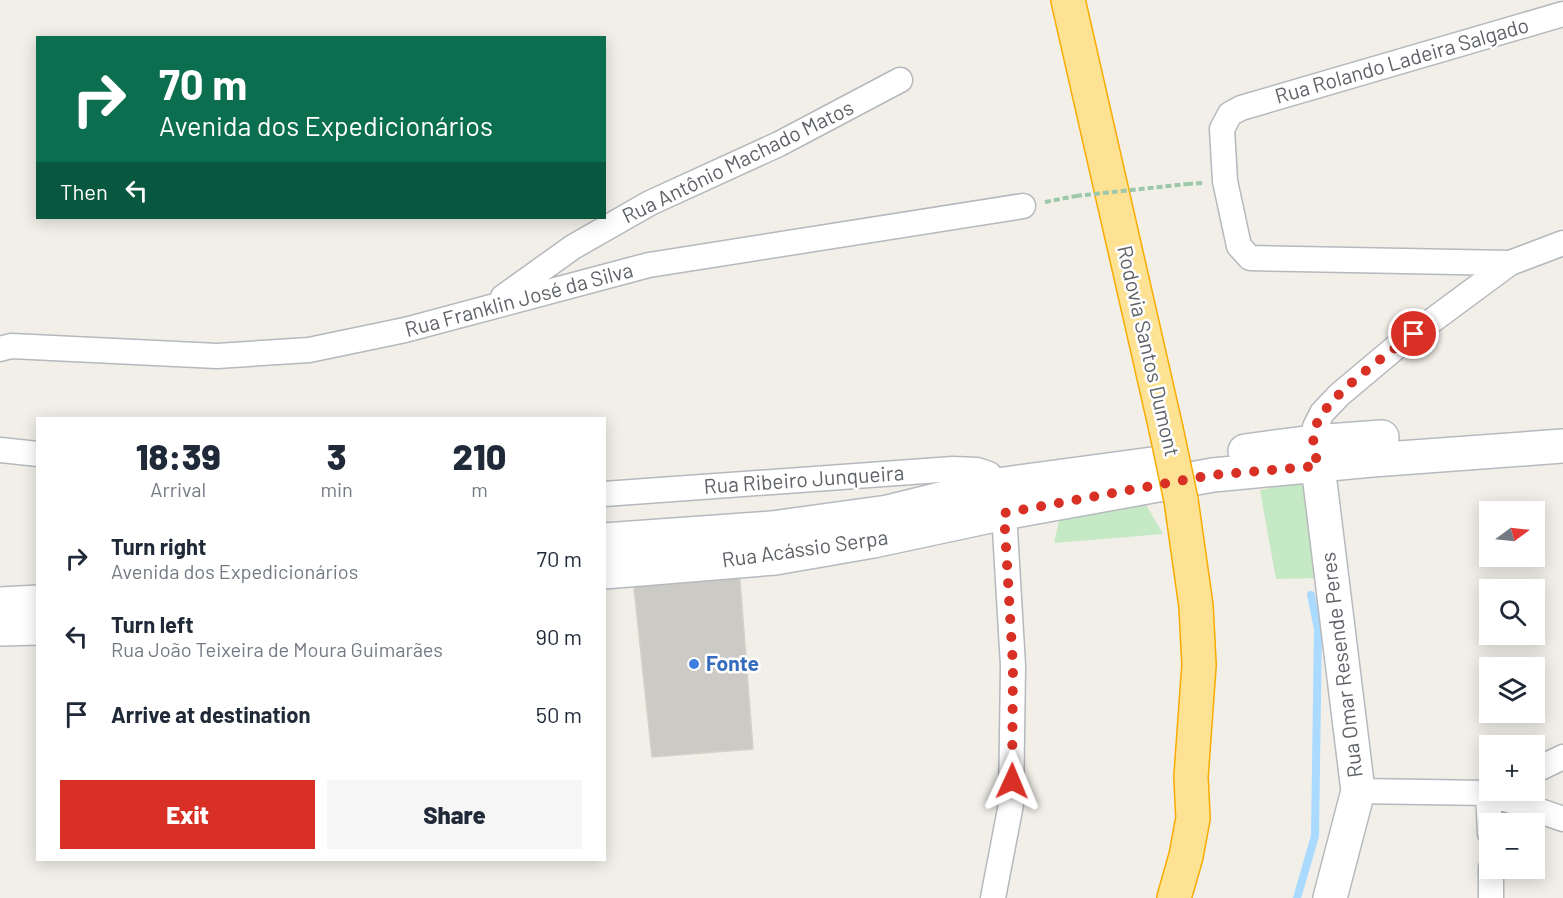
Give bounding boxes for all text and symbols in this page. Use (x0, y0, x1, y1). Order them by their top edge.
street label: Rua Rolando Ladeira Salgado (1272, 11, 1531, 108)
text: 70 m (159, 58, 247, 108)
icon: right (60, 60, 138, 138)
street label: Rua Antônio Machado Matos (618, 94, 857, 228)
text: Avenida dos Expedicionários (159, 109, 493, 141)
icon: left (120, 174, 153, 207)
text: Then (60, 178, 108, 204)
street label: Rodovia Santos Dumont (1113, 243, 1186, 459)
street label: Rua Franklin José da Silva (402, 256, 635, 341)
pin (1388, 308, 1439, 359)
icon: arrive (1397, 317, 1430, 350)
text: 18:39 (136, 434, 221, 477)
text: 3 (327, 434, 346, 477)
text: 210 (453, 434, 506, 477)
street label: Rua Ribeiro Junqueira (703, 459, 905, 498)
text: Arrival (150, 477, 206, 501)
text: min (320, 477, 353, 501)
text: m (471, 477, 488, 501)
north arrow (1479, 501, 1545, 567)
map controls (1479, 501, 1545, 879)
street label: Rua Acássio Serpa (720, 523, 889, 572)
text: Turn right (111, 533, 206, 559)
icon: right (60, 542, 93, 575)
text: 70 m (537, 545, 582, 571)
street label: Rua Omar Resende Peres (1314, 551, 1367, 779)
text: Avenida dos Expedicionários (111, 559, 358, 583)
button: search (1479, 579, 1545, 645)
text: Turn left (111, 611, 194, 637)
icon: left (60, 620, 93, 653)
text: 90 m (536, 623, 582, 649)
text: Rua João Teixeira de Moura Guimarães (111, 637, 443, 661)
place label: Fonte (706, 650, 759, 675)
marker: Fonte (687, 657, 701, 671)
button: layers (1479, 657, 1545, 723)
icon: arrive (60, 698, 93, 731)
text: Arrive at destination (111, 701, 310, 727)
text: 50 m (536, 701, 582, 727)
button: + (1479, 735, 1545, 801)
position arrow (980, 749, 1044, 813)
button: Exit (60, 780, 315, 849)
button: Share (327, 780, 582, 849)
button: − (1479, 813, 1545, 879)

